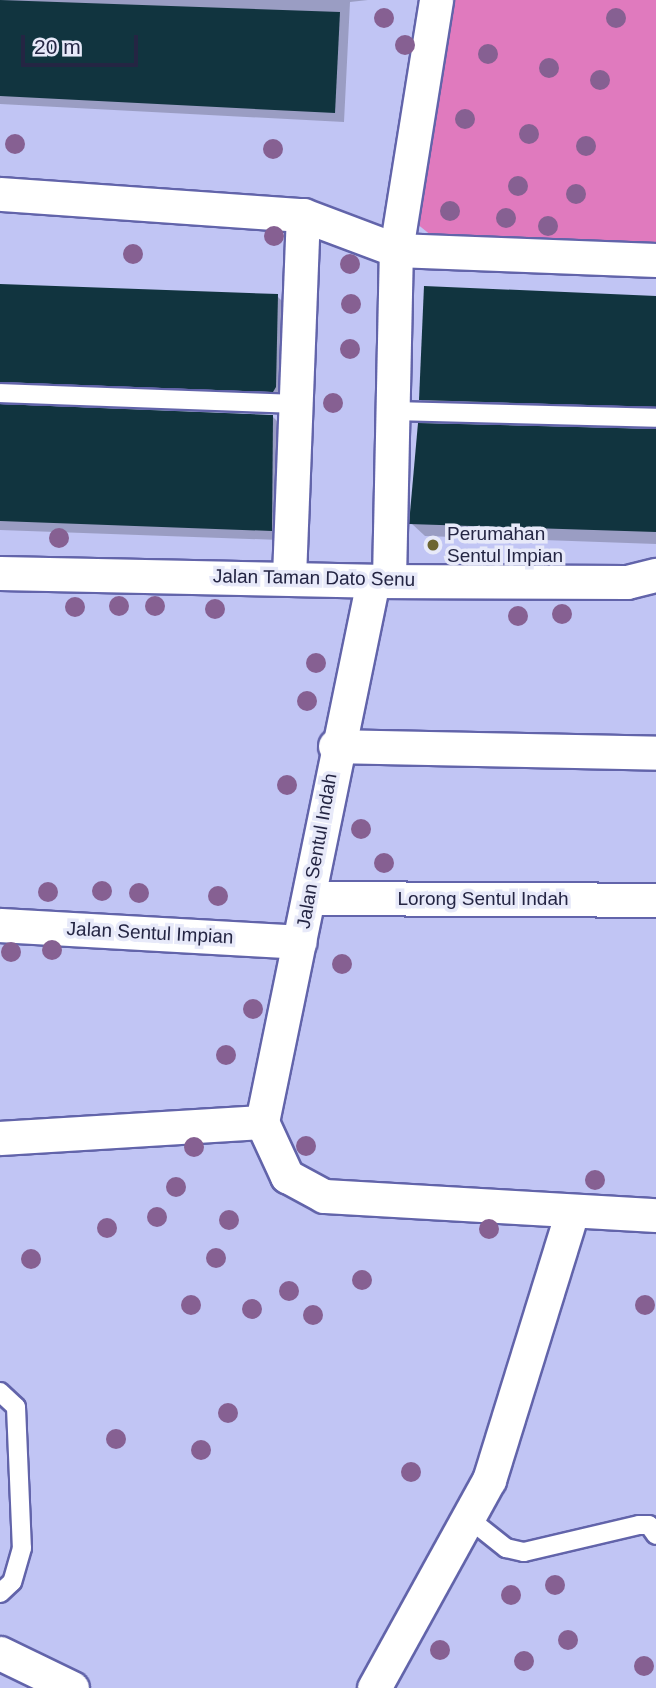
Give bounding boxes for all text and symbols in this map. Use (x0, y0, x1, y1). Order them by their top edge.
scale bar (24, 21, 142, 65)
text: 20 m (34, 35, 81, 58)
place label: Perumahan Sentul Impian (447, 523, 563, 567)
marker: Perumahan Sentul Impian (425, 537, 441, 553)
street label: Jalan Taman Dato Senu (212, 565, 416, 591)
street label: Jalan Sentul Indah (292, 772, 342, 930)
street label: Lorong Sentul Indah (397, 888, 569, 910)
street label: Jalan Sentul Impian (66, 917, 234, 949)

